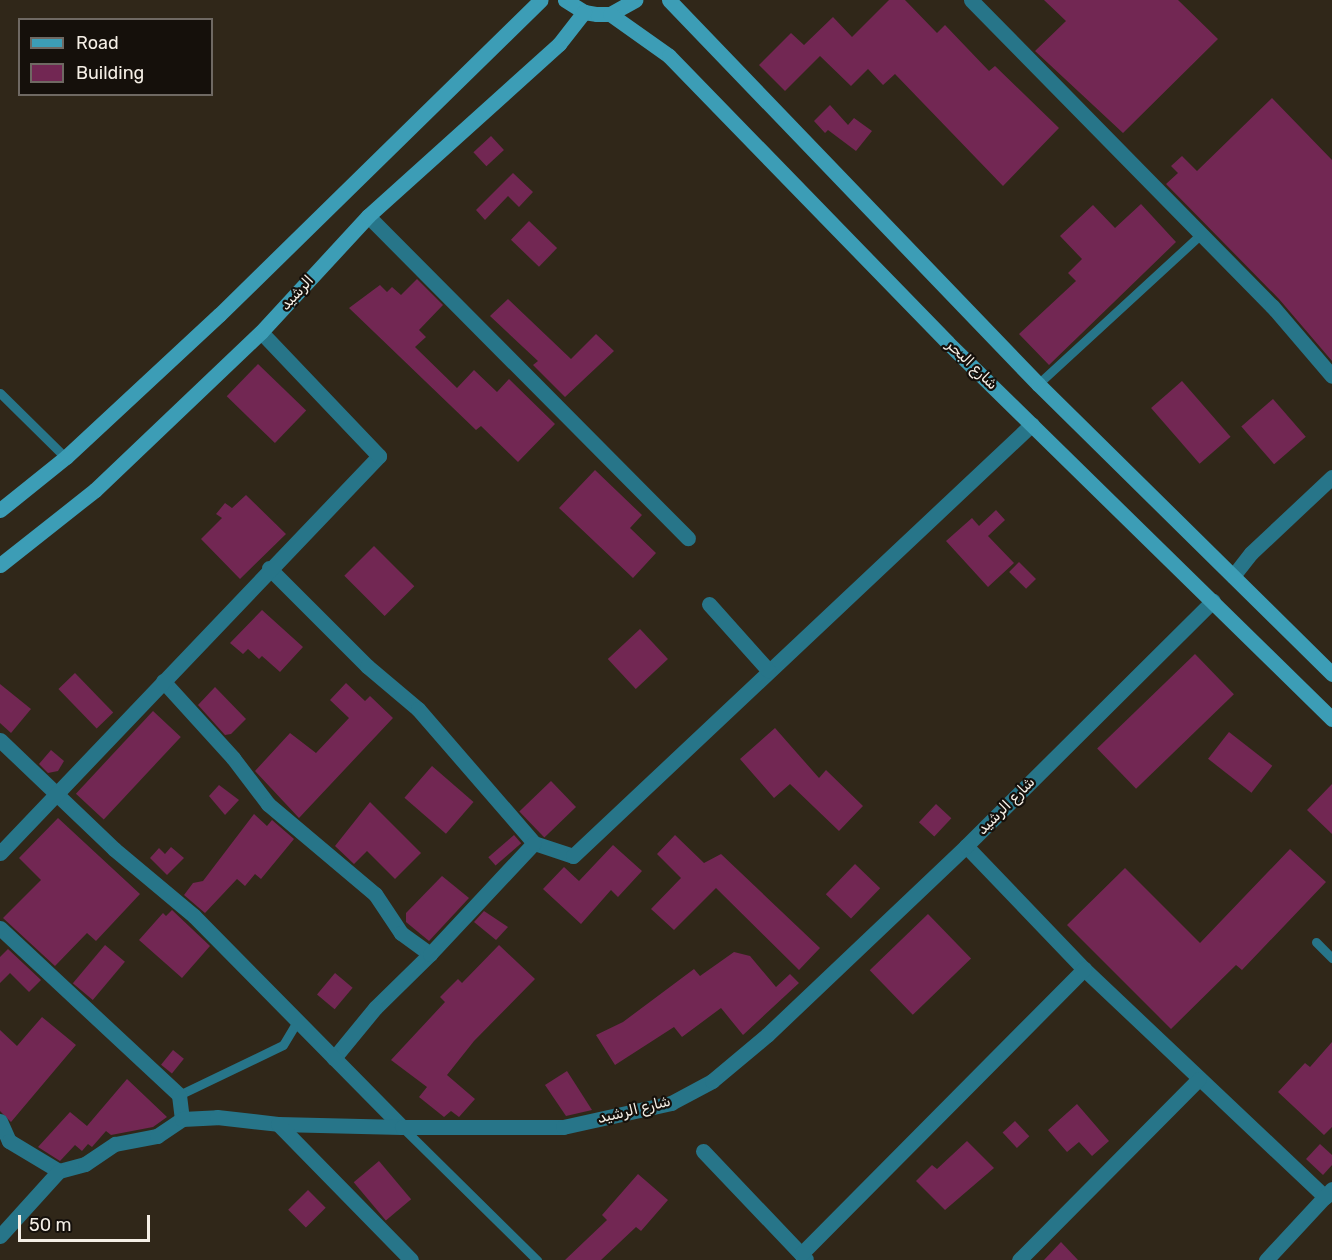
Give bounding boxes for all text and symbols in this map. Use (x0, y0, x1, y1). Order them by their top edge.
legend (18, 18, 213, 96)
text: Road (76, 32, 119, 54)
text: Building (76, 62, 144, 84)
street label: الرشيد (276, 272, 318, 314)
street label: شارع البحر (943, 336, 1001, 394)
street label: شارع الرشيد (973, 773, 1039, 839)
street label: شارع الرشيد (596, 1092, 672, 1128)
scale bar (21, 1203, 153, 1241)
text: 50 m (29, 1214, 72, 1236)

